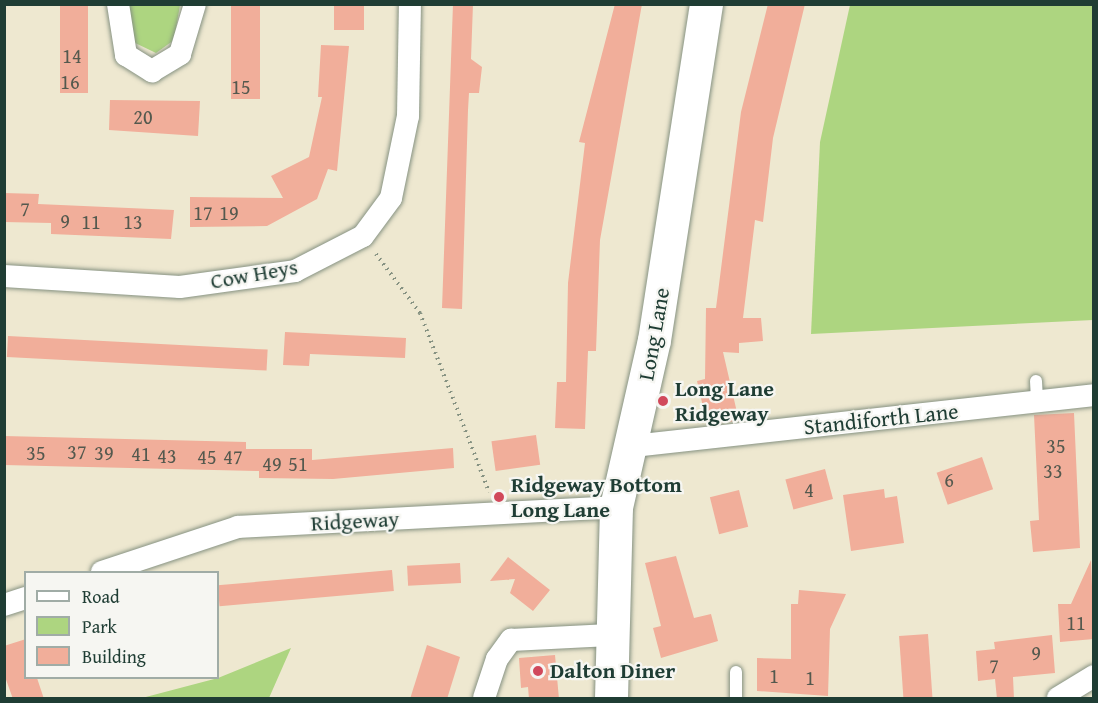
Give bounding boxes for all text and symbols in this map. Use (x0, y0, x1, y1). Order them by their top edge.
house number: 14 (62, 43, 82, 67)
house number: 16 (60, 69, 80, 93)
house number: 15 (231, 74, 251, 98)
house number: 20 (133, 104, 153, 128)
house number: 7 (20, 196, 30, 220)
house number: 17 (193, 200, 213, 224)
house number: 19 (219, 200, 239, 224)
house number: 9 (60, 208, 70, 232)
house number: 11 (81, 209, 101, 233)
house number: 13 (123, 209, 143, 233)
street label: Cow Heys (208, 253, 300, 295)
street label: Long Lane (633, 285, 675, 383)
place label: Long Lane Ridgeway (675, 375, 774, 427)
marker: Long Lane Ridgeway (656, 394, 670, 408)
street label: Standiforth Lane (802, 398, 960, 440)
house number: 35 (1046, 433, 1066, 457)
house number: 37 (67, 439, 87, 463)
house number: 35 (26, 440, 46, 464)
house number: 39 (94, 440, 114, 464)
house number: 41 (131, 441, 151, 465)
house number: 43 (157, 443, 177, 467)
house number: 45 (197, 444, 217, 468)
house number: 47 (223, 444, 243, 468)
house number: 49 (262, 451, 282, 475)
house number: 51 (288, 451, 308, 475)
house number: 33 (1043, 458, 1063, 482)
house number: 6 (944, 467, 954, 491)
place label: Ridgeway Bottom Long Lane (511, 471, 682, 522)
house number: 4 (804, 477, 814, 501)
marker: Ridgeway Bottom Long Lane (492, 490, 506, 504)
street label: Ridgeway (310, 506, 400, 536)
legend (24, 571, 219, 679)
text: Road (82, 583, 120, 610)
house number: 11 (1066, 610, 1086, 634)
text: Park (82, 613, 117, 640)
house number: 9 (1031, 640, 1041, 664)
text: Building (82, 643, 146, 670)
house number: 7 (989, 653, 999, 677)
place label: Dalton Diner (550, 658, 675, 684)
house number: 1 (769, 663, 779, 687)
marker: Dalton Diner (531, 664, 545, 678)
house number: 1 (805, 665, 815, 689)

